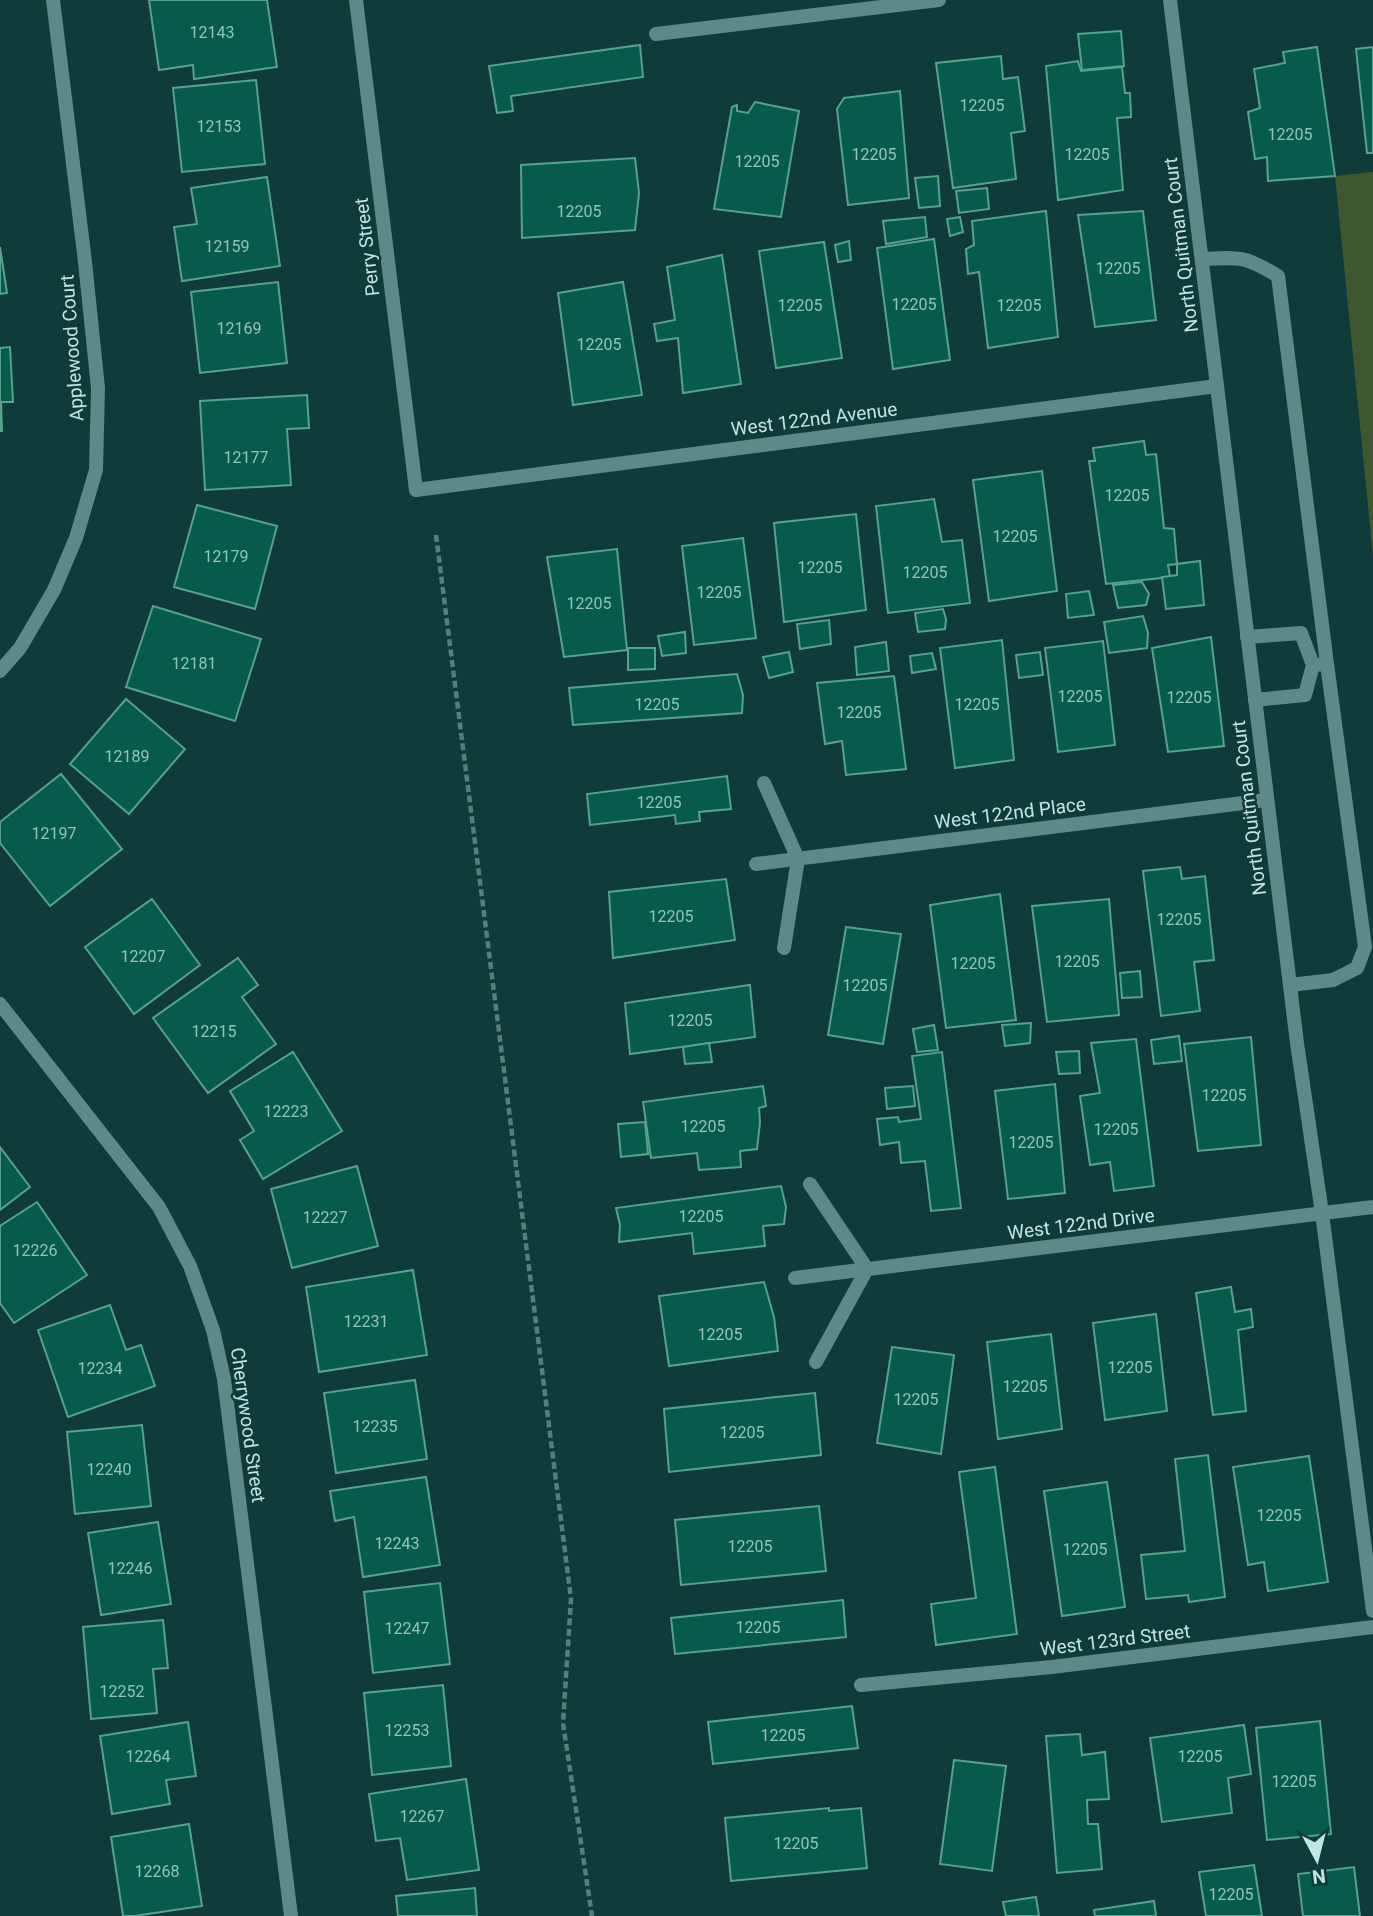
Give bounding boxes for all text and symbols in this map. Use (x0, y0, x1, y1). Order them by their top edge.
house number: 12143 (190, 23, 234, 42)
house number: 12205 (960, 96, 1004, 115)
house number: 12153 (197, 117, 241, 136)
house number: 12205 (1268, 125, 1312, 144)
house number: 12205 (852, 145, 896, 164)
house number: 12205 (1065, 145, 1109, 164)
house number: 12205 (735, 152, 779, 171)
street label: North Quitman Court (1159, 156, 1203, 334)
street label: Perry Street (350, 197, 384, 297)
house number: 12205 (557, 202, 601, 221)
house number: 12159 (205, 237, 249, 256)
house number: 12205 (1096, 259, 1140, 278)
street label: Applewood Court (55, 274, 89, 422)
house number: 12205 (892, 295, 936, 314)
house number: 12205 (778, 296, 822, 315)
house number: 12205 (997, 296, 1041, 315)
house number: 12169 (217, 319, 261, 338)
house number: 12205 (577, 335, 621, 354)
street label: West 122nd Avenue (729, 397, 899, 441)
house number: 12177 (224, 448, 268, 467)
house number: 12205 (1105, 486, 1149, 505)
house number: 12205 (993, 527, 1037, 546)
house number: 12179 (204, 547, 248, 566)
house number: 12205 (798, 558, 842, 577)
house number: 12205 (903, 563, 947, 582)
house number: 12205 (697, 583, 741, 602)
house number: 12205 (567, 594, 611, 613)
house number: 12181 (172, 654, 216, 673)
house number: 12205 (1058, 687, 1102, 706)
house number: 12205 (1167, 688, 1211, 707)
house number: 12205 (635, 695, 679, 714)
house number: 12205 (955, 695, 999, 714)
house number: 12205 (837, 703, 881, 722)
street label: North Quitman Court (1227, 719, 1271, 897)
house number: 12189 (105, 747, 149, 766)
street label: West 122nd Place (933, 792, 1087, 834)
house number: 12205 (637, 793, 681, 812)
house number: 12197 (32, 824, 76, 843)
house number: 12205 (649, 907, 693, 926)
house number: 12205 (1157, 910, 1201, 929)
house number: 12207 (121, 947, 165, 966)
house number: 12205 (1055, 952, 1099, 971)
house number: 12205 (951, 954, 995, 973)
house number: 12205 (843, 976, 887, 995)
house number: 12205 (668, 1011, 712, 1030)
house number: 12215 (192, 1022, 236, 1041)
house number: 12205 (1202, 1086, 1246, 1105)
house number: 12223 (264, 1102, 308, 1121)
house number: 12205 (681, 1117, 725, 1136)
house number: 12205 (1094, 1120, 1138, 1139)
house number: 12205 (1009, 1133, 1053, 1152)
street label: West 122nd Drive (1006, 1204, 1156, 1244)
house number: 12205 (679, 1207, 723, 1226)
house number: 12227 (303, 1208, 347, 1227)
house number: 12226 (13, 1241, 57, 1260)
house number: 12231 (344, 1312, 388, 1331)
house number: 12205 (698, 1325, 742, 1344)
street label: Cherrywood Street (226, 1346, 270, 1504)
house number: 12205 (1108, 1358, 1152, 1377)
house number: 12234 (78, 1359, 122, 1378)
house number: 12205 (1003, 1377, 1047, 1396)
house number: 12205 (894, 1390, 938, 1409)
house number: 12235 (353, 1417, 397, 1436)
house number: 12205 (720, 1423, 764, 1442)
house number: 12240 (87, 1460, 131, 1479)
house number: 12205 (1257, 1506, 1301, 1525)
house number: 12243 (375, 1534, 419, 1553)
house number: 12205 (728, 1537, 772, 1556)
house number: 12205 (1063, 1540, 1107, 1559)
house number: 12246 (108, 1559, 152, 1578)
house number: 12205 (736, 1618, 780, 1637)
house number: 12247 (385, 1619, 429, 1638)
street label: West 123rd Street (1039, 1619, 1191, 1661)
house number: 12252 (100, 1682, 144, 1701)
house number: 12253 (385, 1721, 429, 1740)
house number: 12205 (761, 1726, 805, 1745)
house number: 12264 (126, 1747, 170, 1766)
house number: 12205 (1178, 1747, 1222, 1766)
house number: 12205 (1272, 1772, 1316, 1791)
house number: 12267 (400, 1807, 444, 1826)
north arrow (1282, 1825, 1352, 1895)
house number: 12205 (774, 1834, 818, 1853)
house number: 12268 (135, 1862, 179, 1881)
text: N (1311, 1864, 1327, 1889)
house number: 12205 (1209, 1885, 1253, 1904)

